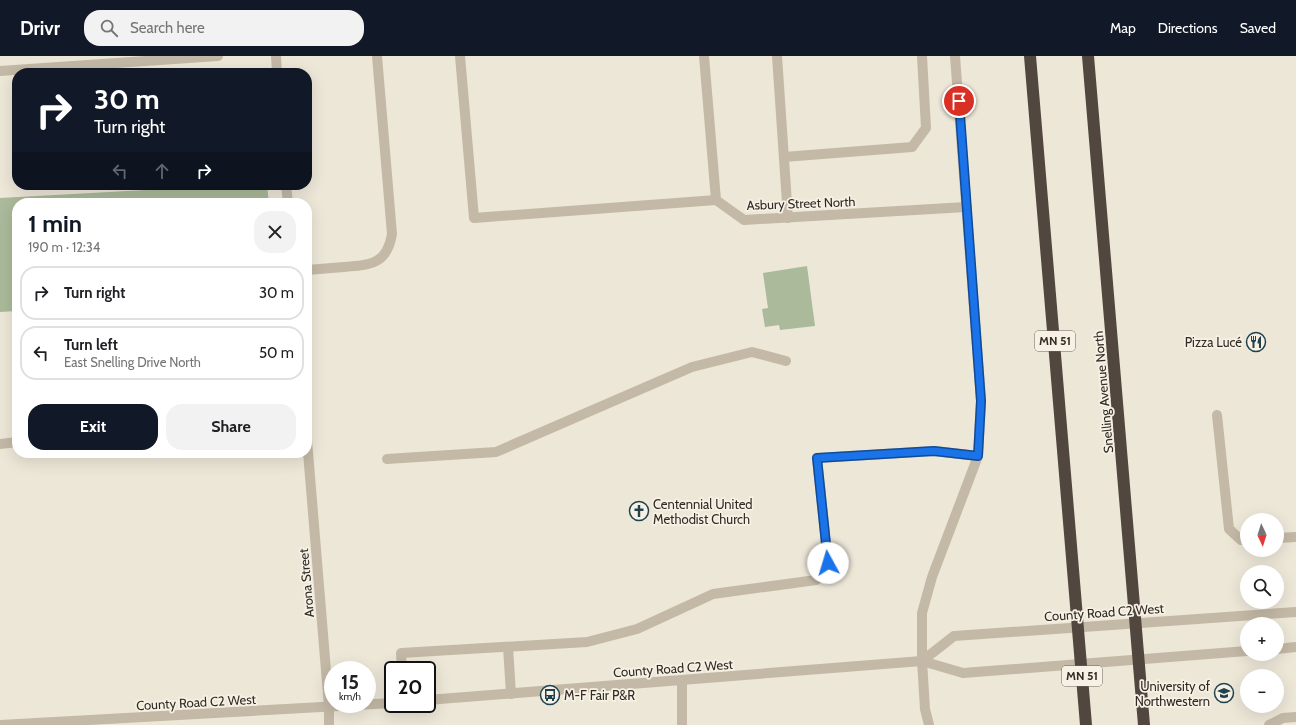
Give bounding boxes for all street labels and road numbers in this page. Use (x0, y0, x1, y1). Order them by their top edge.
street label: Asbury Street North (746, 193, 856, 213)
street label: Snelling Avenue North (1090, 330, 1116, 454)
road number: MN 51 (1035, 331, 1075, 351)
street label: Arona Street (295, 547, 317, 618)
street label: County Road C2 West (1044, 600, 1165, 624)
street label: County Road C2 West (613, 656, 734, 680)
road number: MN 51 (1062, 666, 1102, 686)
street label: County Road C2 West (136, 691, 257, 713)

